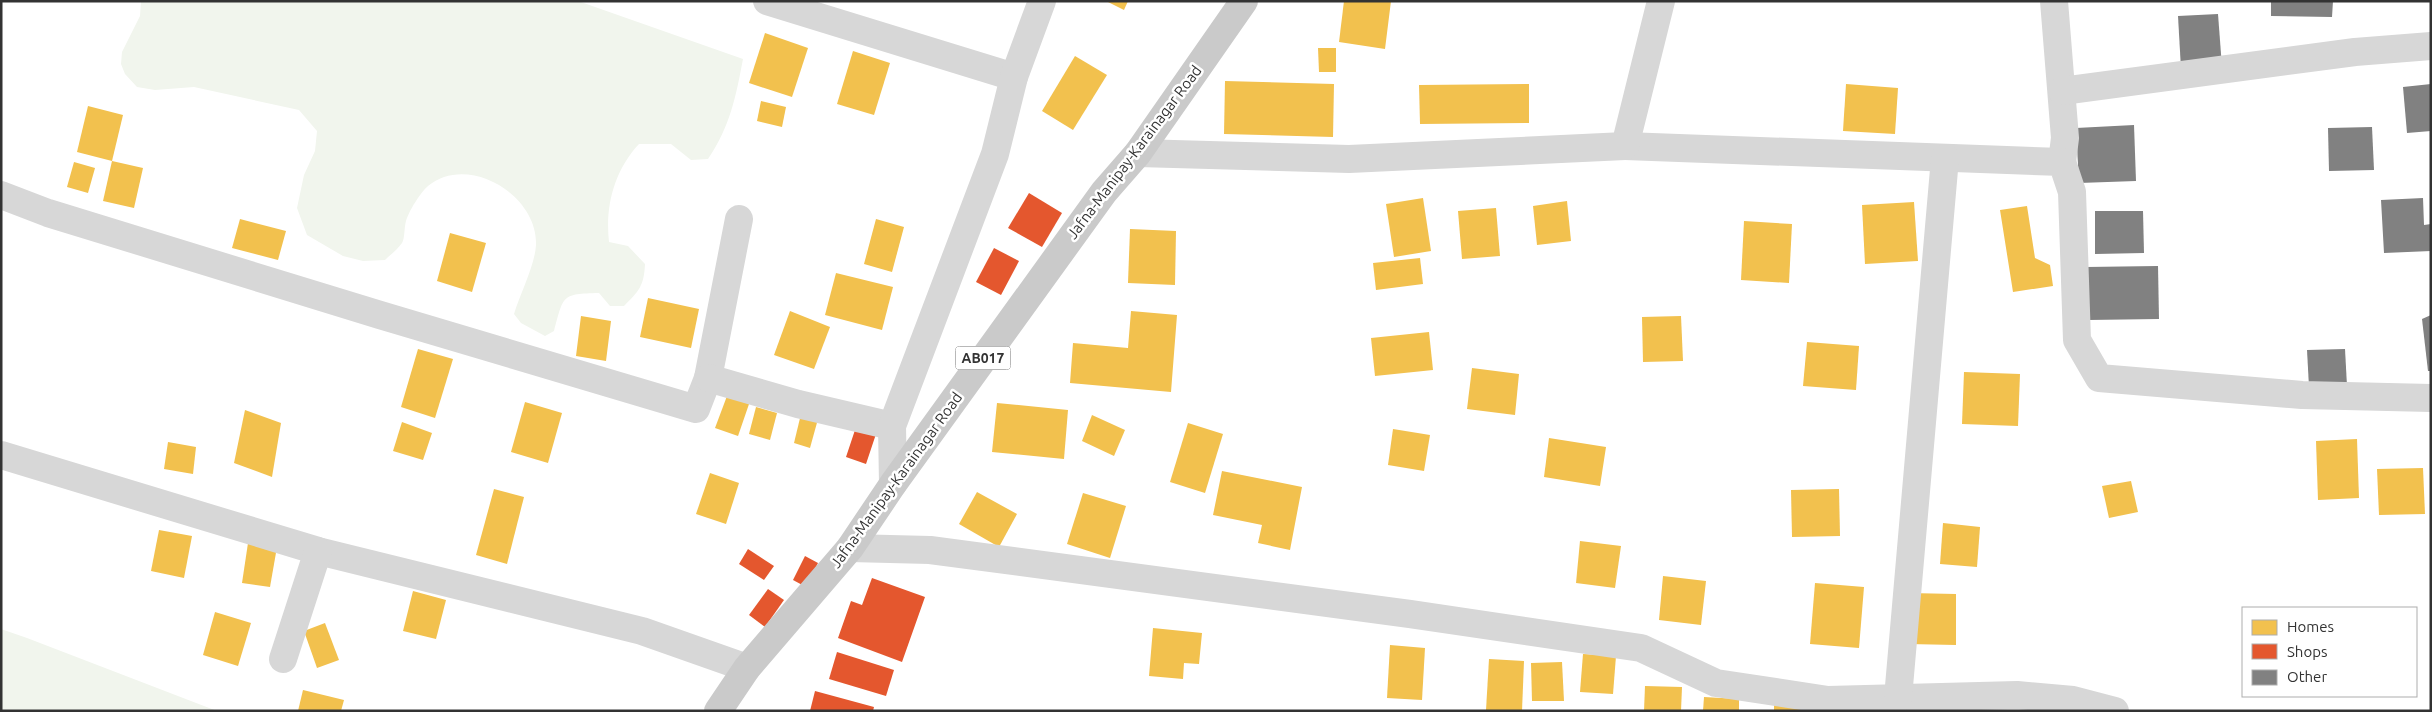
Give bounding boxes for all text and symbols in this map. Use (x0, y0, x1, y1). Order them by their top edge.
street label: Jafna-Manipay-Karainagar Road (1063, 62, 1205, 242)
road number: AB017 (956, 346, 1010, 369)
street label: Jafna-Manipay-Karainagar Road (827, 389, 965, 571)
legend (2242, 607, 2417, 697)
text: Homes (2287, 618, 2334, 635)
text: Shops (2287, 643, 2328, 660)
text: Other (2287, 668, 2327, 685)

